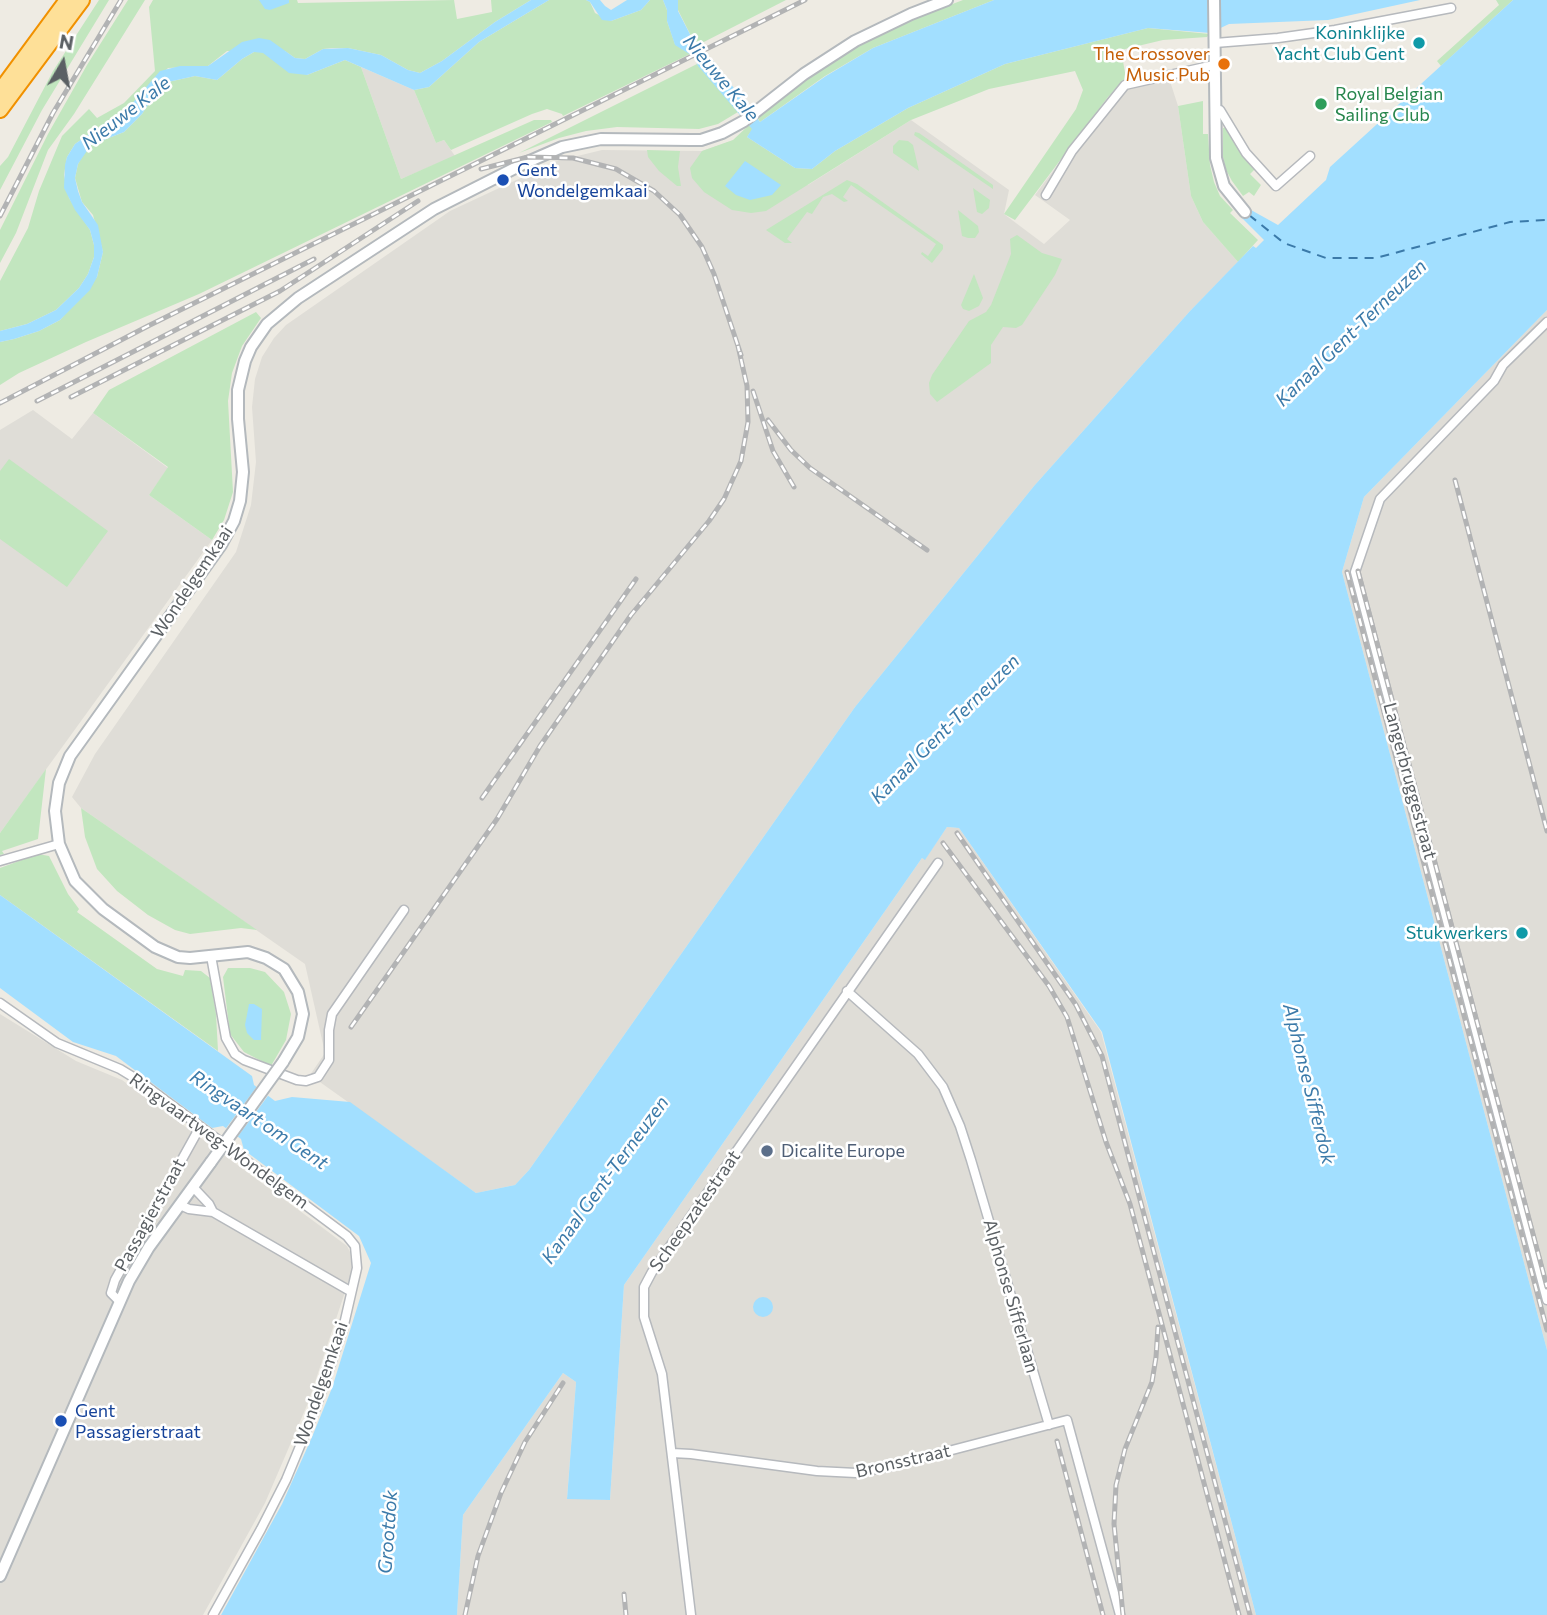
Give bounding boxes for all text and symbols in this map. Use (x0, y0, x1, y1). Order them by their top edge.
place label: Koninklijke Yacht Club Gent (1274, 22, 1405, 64)
north arrow (28, 28, 98, 98)
text: N (58, 29, 76, 54)
water label: Nieuwe Kale (678, 30, 764, 126)
marker: Koninklijke Yacht Club Gent (1411, 35, 1427, 51)
place label: The Crossover Music Pub (1093, 43, 1210, 86)
marker: The Crossover Music Pub (1216, 56, 1232, 72)
water label: Nieuwe Kale (77, 71, 175, 155)
place label: Royal Belgian Sailing Club (1335, 83, 1443, 126)
marker: Royal Belgian Sailing Club (1313, 96, 1329, 112)
place label: Gent Wondelgemkaai (517, 159, 648, 202)
marker: Gent Wondelgemkaai (495, 172, 511, 188)
water label: Kanaal Gent-Terneuzen (1271, 255, 1431, 411)
street label: Wondelgemkaai (147, 522, 237, 642)
water label: Kanaal Gent-Terneuzen (866, 650, 1024, 808)
street label: Langerbruggestraat (1379, 700, 1441, 862)
place label: Stukwerkers (1406, 922, 1508, 944)
marker: Stukwerkers (1514, 925, 1530, 941)
water label: Alphonse Sifferdok (1278, 1001, 1340, 1167)
water label: Ringvaart om Gent (186, 1065, 332, 1175)
street label: Ringvaartweg-Wondelgem (125, 1069, 313, 1213)
water label: Kanaal Gent-Terneuzen (537, 1092, 673, 1268)
place label: Dicalite Europe (781, 1140, 905, 1162)
marker: Dicalite Europe (759, 1143, 775, 1159)
street label: Scheepzatestraat (645, 1146, 745, 1276)
street label: Passagierstraat (110, 1155, 190, 1275)
street label: Alphonse Sifferlaan (979, 1217, 1043, 1375)
street label: Wondelgemkaai (290, 1319, 352, 1449)
place label: Gent Passagierstraat (75, 1400, 201, 1442)
marker: Gent Passagierstraat (53, 1413, 69, 1429)
street label: Bronsstraat (854, 1440, 952, 1482)
water label: Grootdok (374, 1489, 402, 1575)

